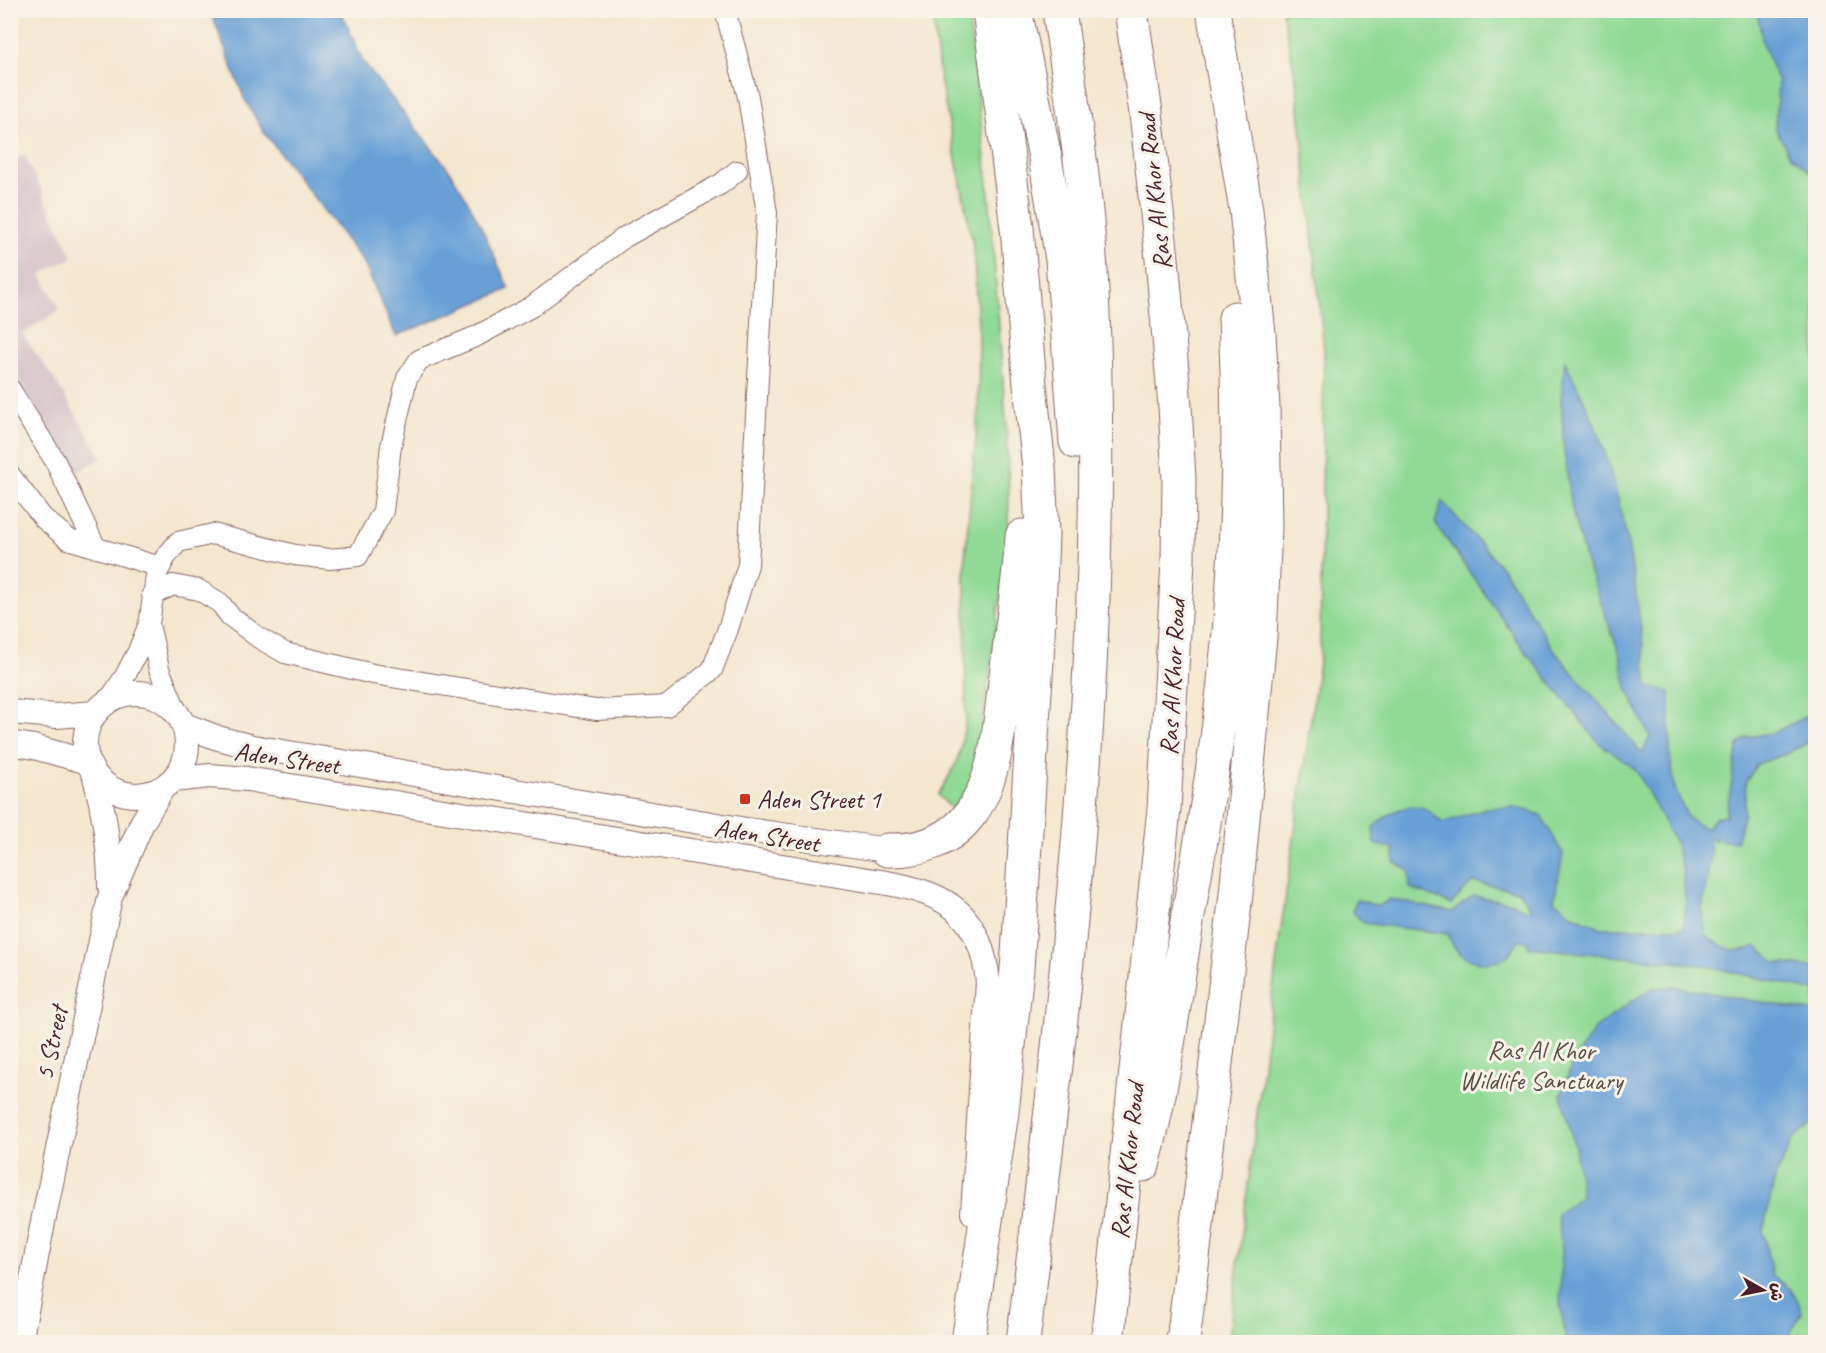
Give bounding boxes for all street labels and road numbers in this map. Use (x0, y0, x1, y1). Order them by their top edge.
street label: Ras Al Khor Road (1130, 109, 1179, 272)
street label: Ras Al Khor Road (1152, 594, 1193, 756)
street label: Aden Street (232, 735, 344, 783)
street label: Aden Street (712, 811, 824, 860)
street label: 5 Street (28, 1000, 76, 1083)
street label: Ras Al Khor Road (1103, 1078, 1152, 1241)

